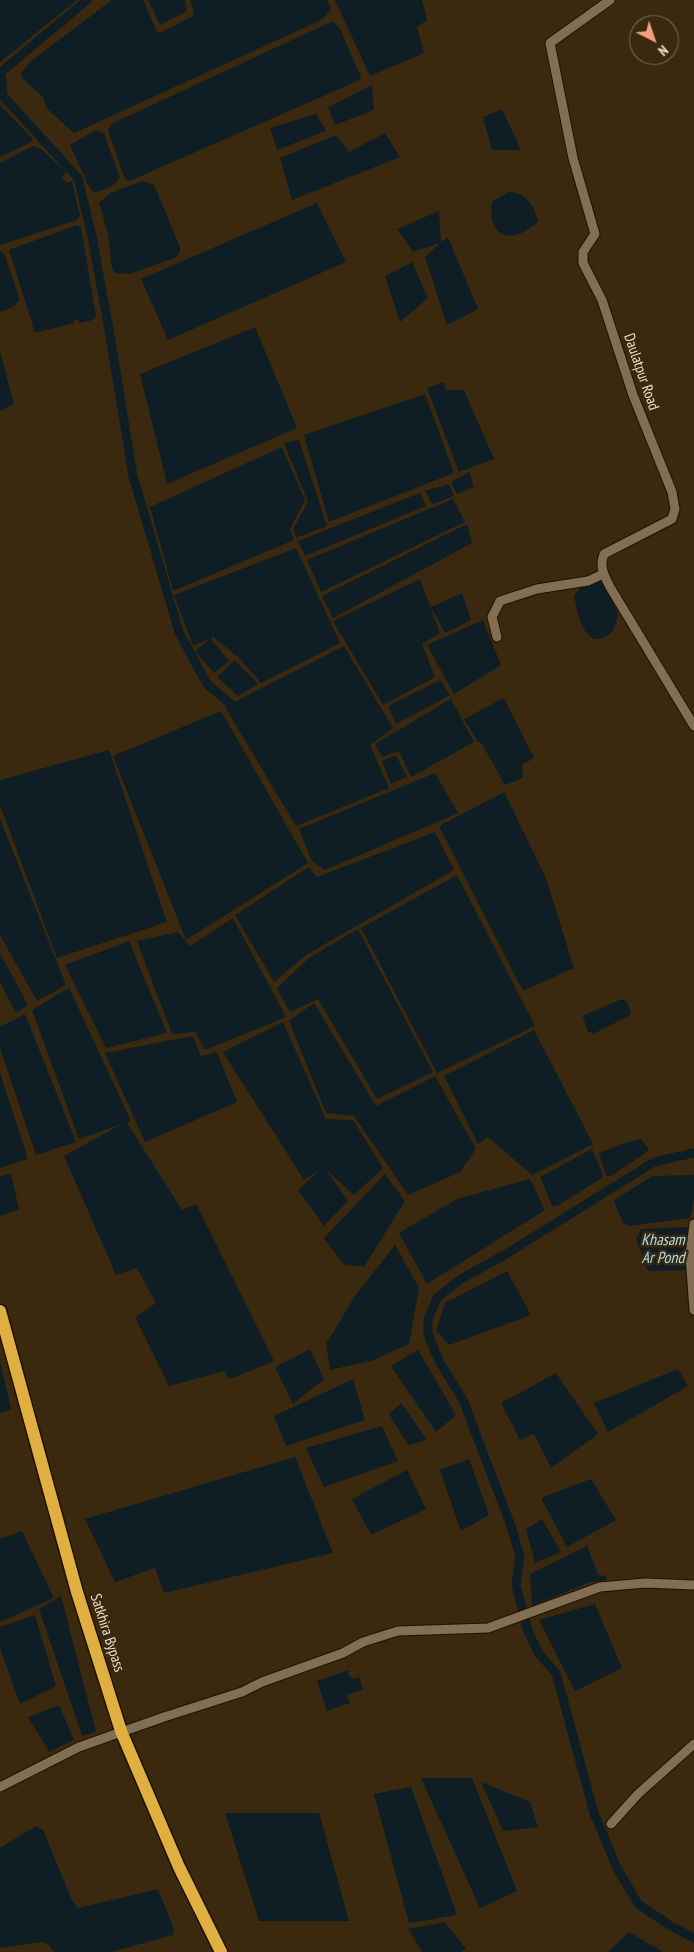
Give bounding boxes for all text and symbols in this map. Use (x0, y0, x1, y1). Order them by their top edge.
north arrow (629, 15, 679, 65)
text: N (654, 41, 672, 60)
street label: Daulatpur Road (619, 331, 663, 413)
water label: Khasam Ar Pond (641, 1230, 685, 1268)
street label: Satkhira Bypass (86, 1592, 128, 1674)

